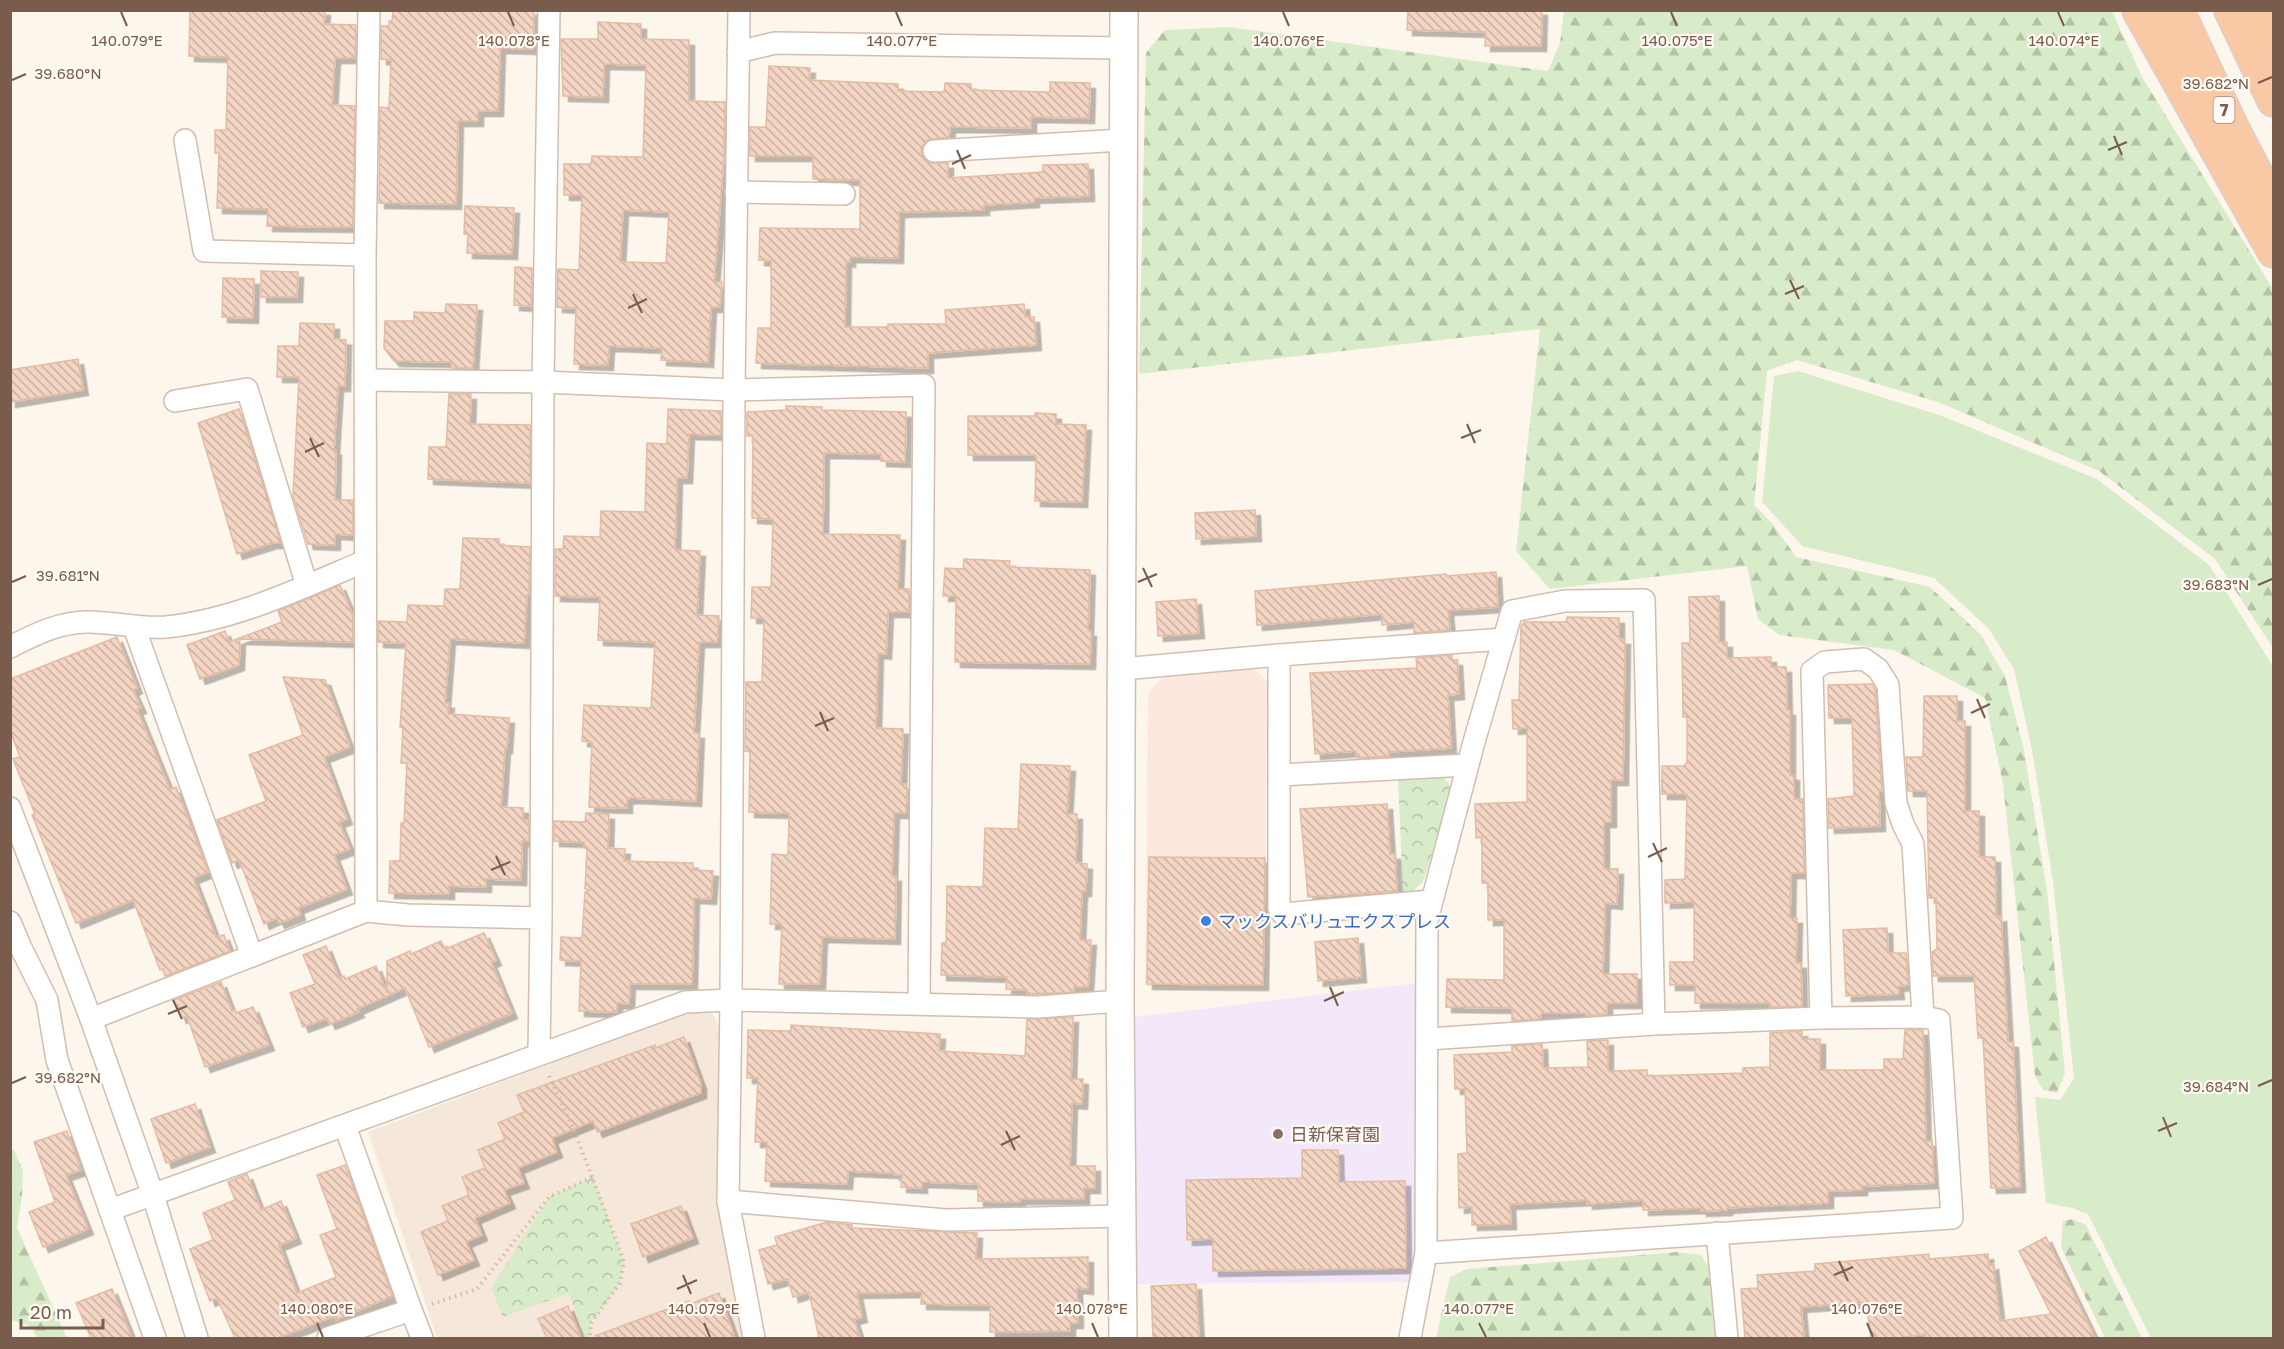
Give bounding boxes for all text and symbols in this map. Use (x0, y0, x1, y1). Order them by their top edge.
text: 140.079°E (91, 31, 163, 49)
text: 140.078°E (478, 31, 550, 49)
text: 140.077°E (867, 31, 937, 49)
text: 140.076°E (1253, 31, 1325, 49)
text: 140.075°E (1641, 31, 1713, 49)
text: 140.074°E (2029, 31, 2099, 49)
text: 39.680°N (34, 64, 102, 82)
text: 39.682°N (2183, 74, 2249, 92)
road number: 7 (2214, 97, 2234, 123)
text: 39.681°N (36, 566, 100, 584)
text: 39.683°N (2183, 575, 2249, 593)
place label: マックスバリュエクスプレス (1218, 910, 1451, 932)
marker: マックスバリュエクスプレス (1199, 914, 1213, 928)
text: 39.682°N (35, 1068, 101, 1086)
text: 39.684°N (2183, 1077, 2249, 1095)
place label: 日新保育園 (1290, 1123, 1380, 1145)
marker: 日新保育園 (1271, 1127, 1285, 1141)
scale bar (21, 1292, 104, 1330)
text: 140.080°E (281, 1299, 353, 1317)
text: 140.079°E (668, 1299, 740, 1317)
text: 140.078°E (1056, 1299, 1128, 1317)
text: 140.077°E (1444, 1299, 1514, 1317)
text: 140.076°E (1831, 1299, 1903, 1317)
text: 20 m (30, 1301, 72, 1323)

